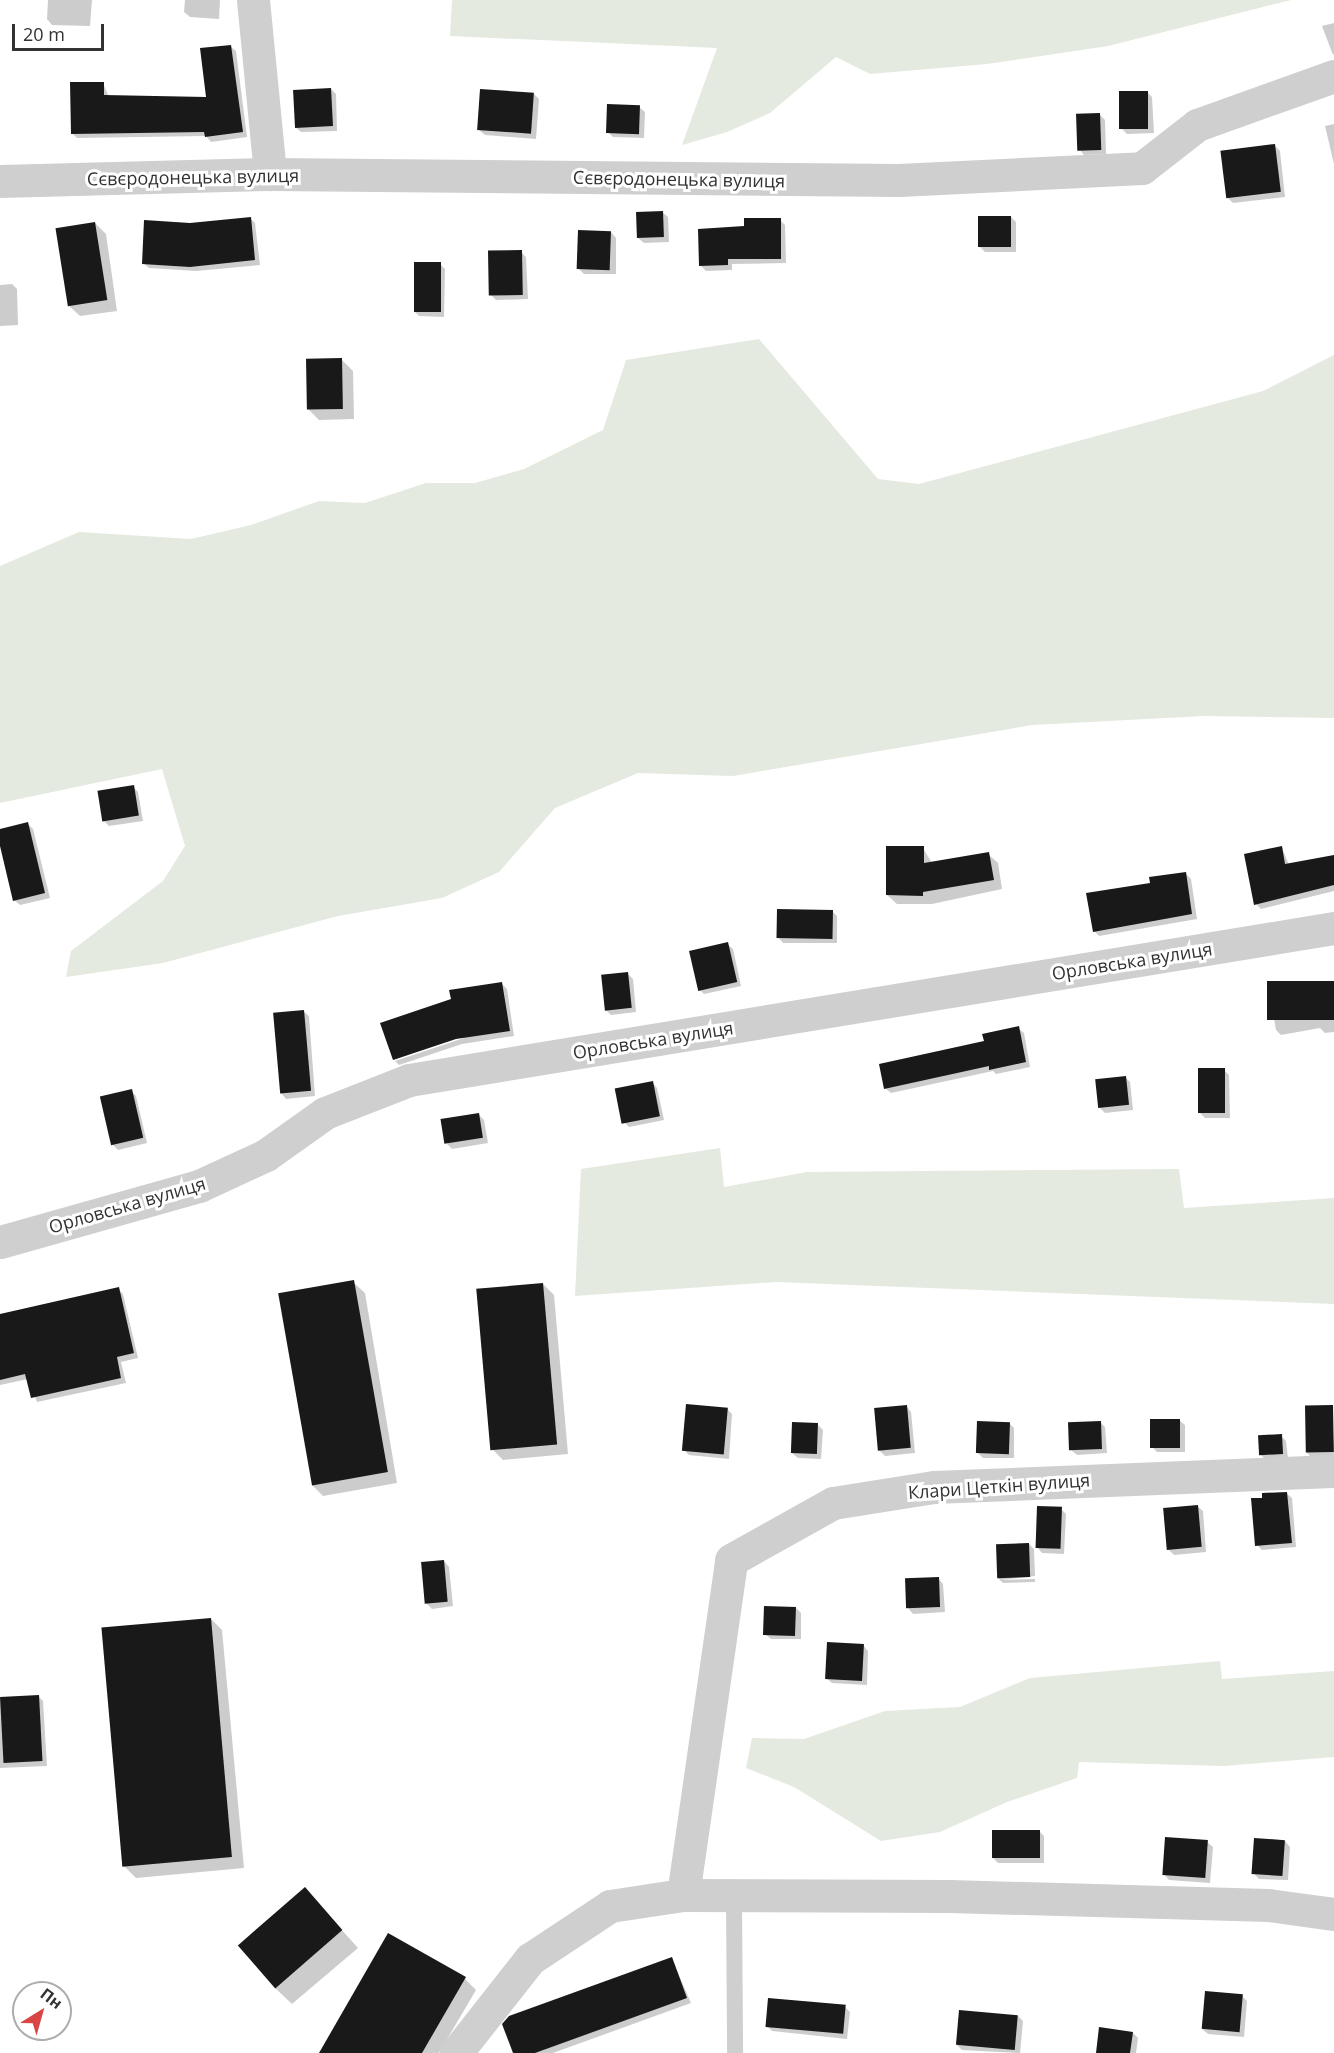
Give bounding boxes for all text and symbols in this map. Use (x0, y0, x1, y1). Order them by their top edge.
scale bar (15, 12, 106, 50)
text: 20 m (23, 22, 65, 46)
street label: Сєвєродонецька вулиця (87, 164, 299, 190)
street label: Сєвєродонецька вулиця (573, 166, 785, 192)
street label: Орловська вулиця (1050, 938, 1214, 984)
street label: Орловська вулиця (571, 1017, 735, 1063)
street label: Орловська вулиця (46, 1172, 208, 1238)
street label: Клари Цеткін вулиця (907, 1469, 1091, 1503)
north arrow (12, 1981, 72, 2041)
text: Пн (36, 1983, 67, 2014)

